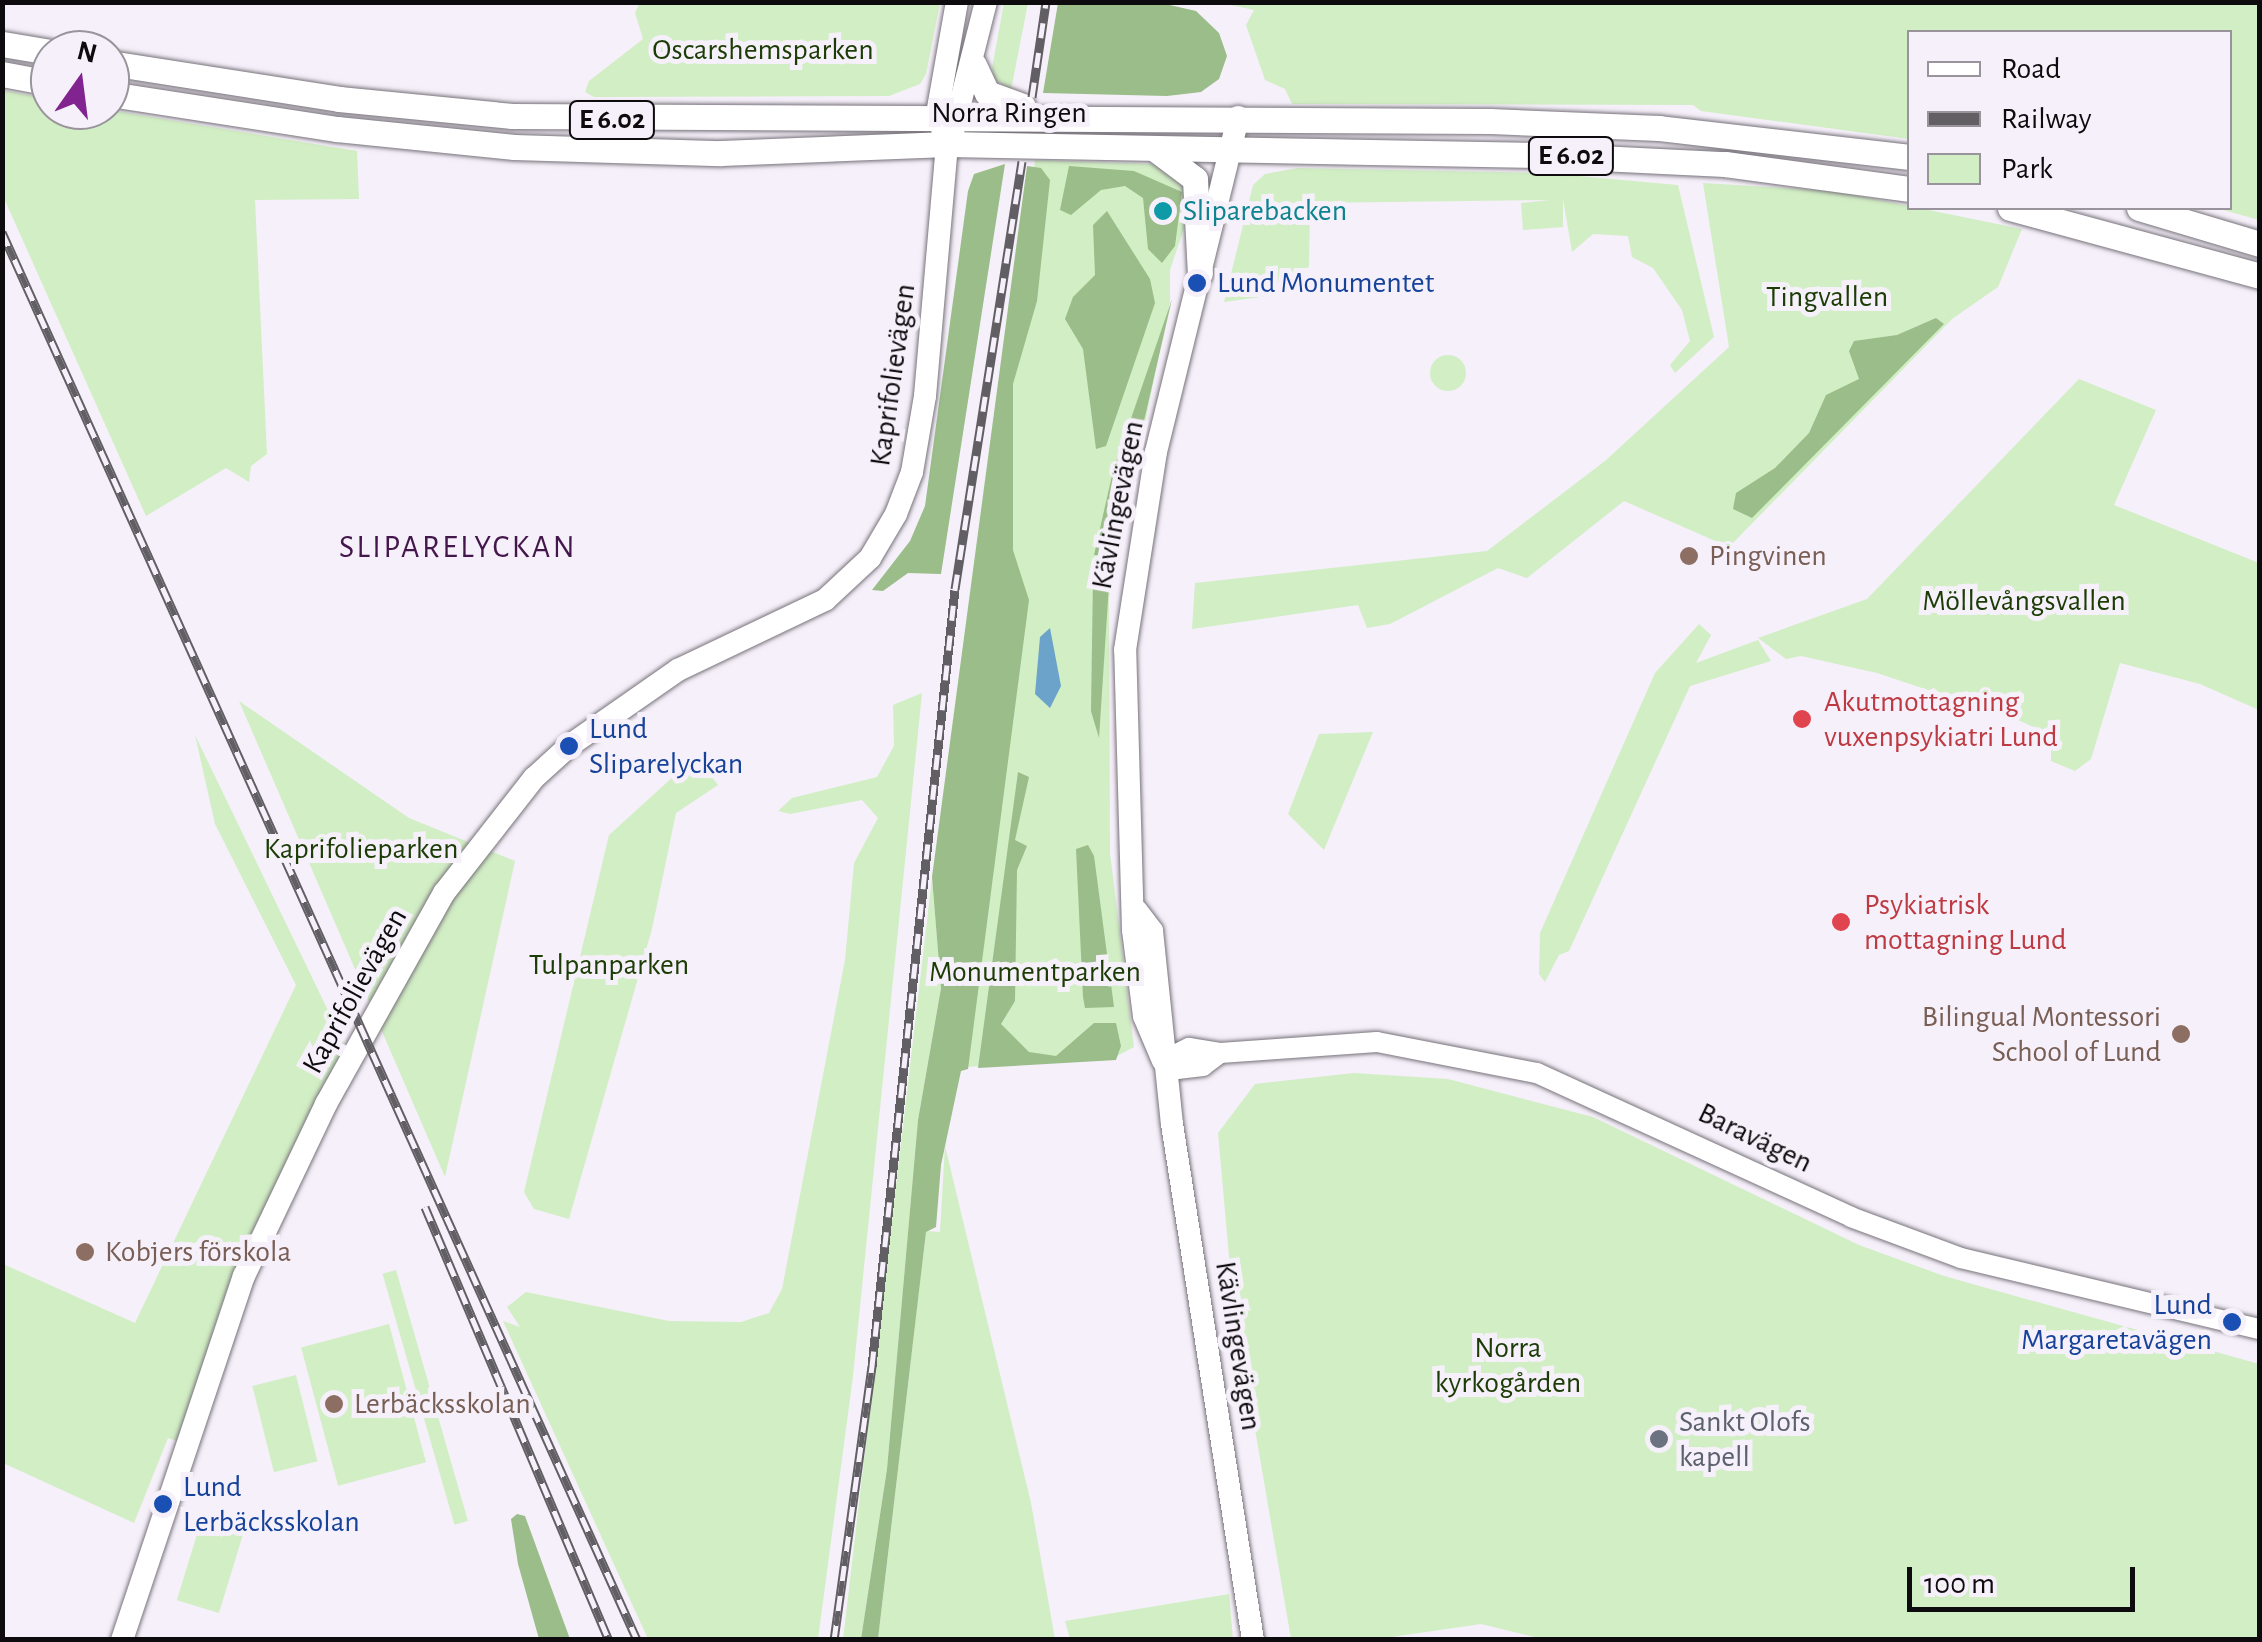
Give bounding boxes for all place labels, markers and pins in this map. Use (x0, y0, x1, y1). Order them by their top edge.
place label: Sliparebacken (1183, 193, 1347, 229)
marker: Sliparebacken (1152, 200, 1174, 222)
place label: Lund Monumentet (1217, 265, 1434, 301)
marker: Lund Monumentet (1186, 272, 1208, 294)
place label: Pingvinen (1709, 538, 1827, 574)
marker: Pingvinen (1678, 545, 1700, 567)
place label: Akutmottagning vuxenpsykiatri Lund (1824, 684, 2058, 754)
marker: Akutmottagning vuxenpsykiatri Lund (1789, 706, 1815, 732)
place label: Lund Sliparelyckan (589, 711, 743, 782)
marker: Lund Sliparelyckan (558, 735, 580, 757)
place label: Psykiatrisk mottagning Lund (1864, 887, 2067, 958)
marker: Psykiatrisk mottagning Lund (1828, 909, 1854, 935)
place label: Bilingual Montessori School of Lund (1922, 999, 2161, 1070)
marker: Bilingual Montessori School of Lund (2170, 1023, 2192, 1045)
place label: Kobjers förskola (105, 1234, 291, 1270)
marker: Kobjers förskola (74, 1241, 96, 1263)
place label: Lund Margaretavägen (2021, 1287, 2212, 1358)
marker: Lund Margaretavägen (2221, 1311, 2243, 1333)
place label: Lerbäcksskolan (354, 1386, 531, 1422)
marker: Lerbäcksskolan (323, 1393, 345, 1415)
place label: Sankt Olofs kapell (1679, 1404, 1811, 1474)
marker: Sankt Olofs kapell (1648, 1428, 1670, 1450)
place label: Lund Lerbäcksskolan (183, 1469, 360, 1540)
marker: Lund Lerbäcksskolan (152, 1493, 174, 1515)

